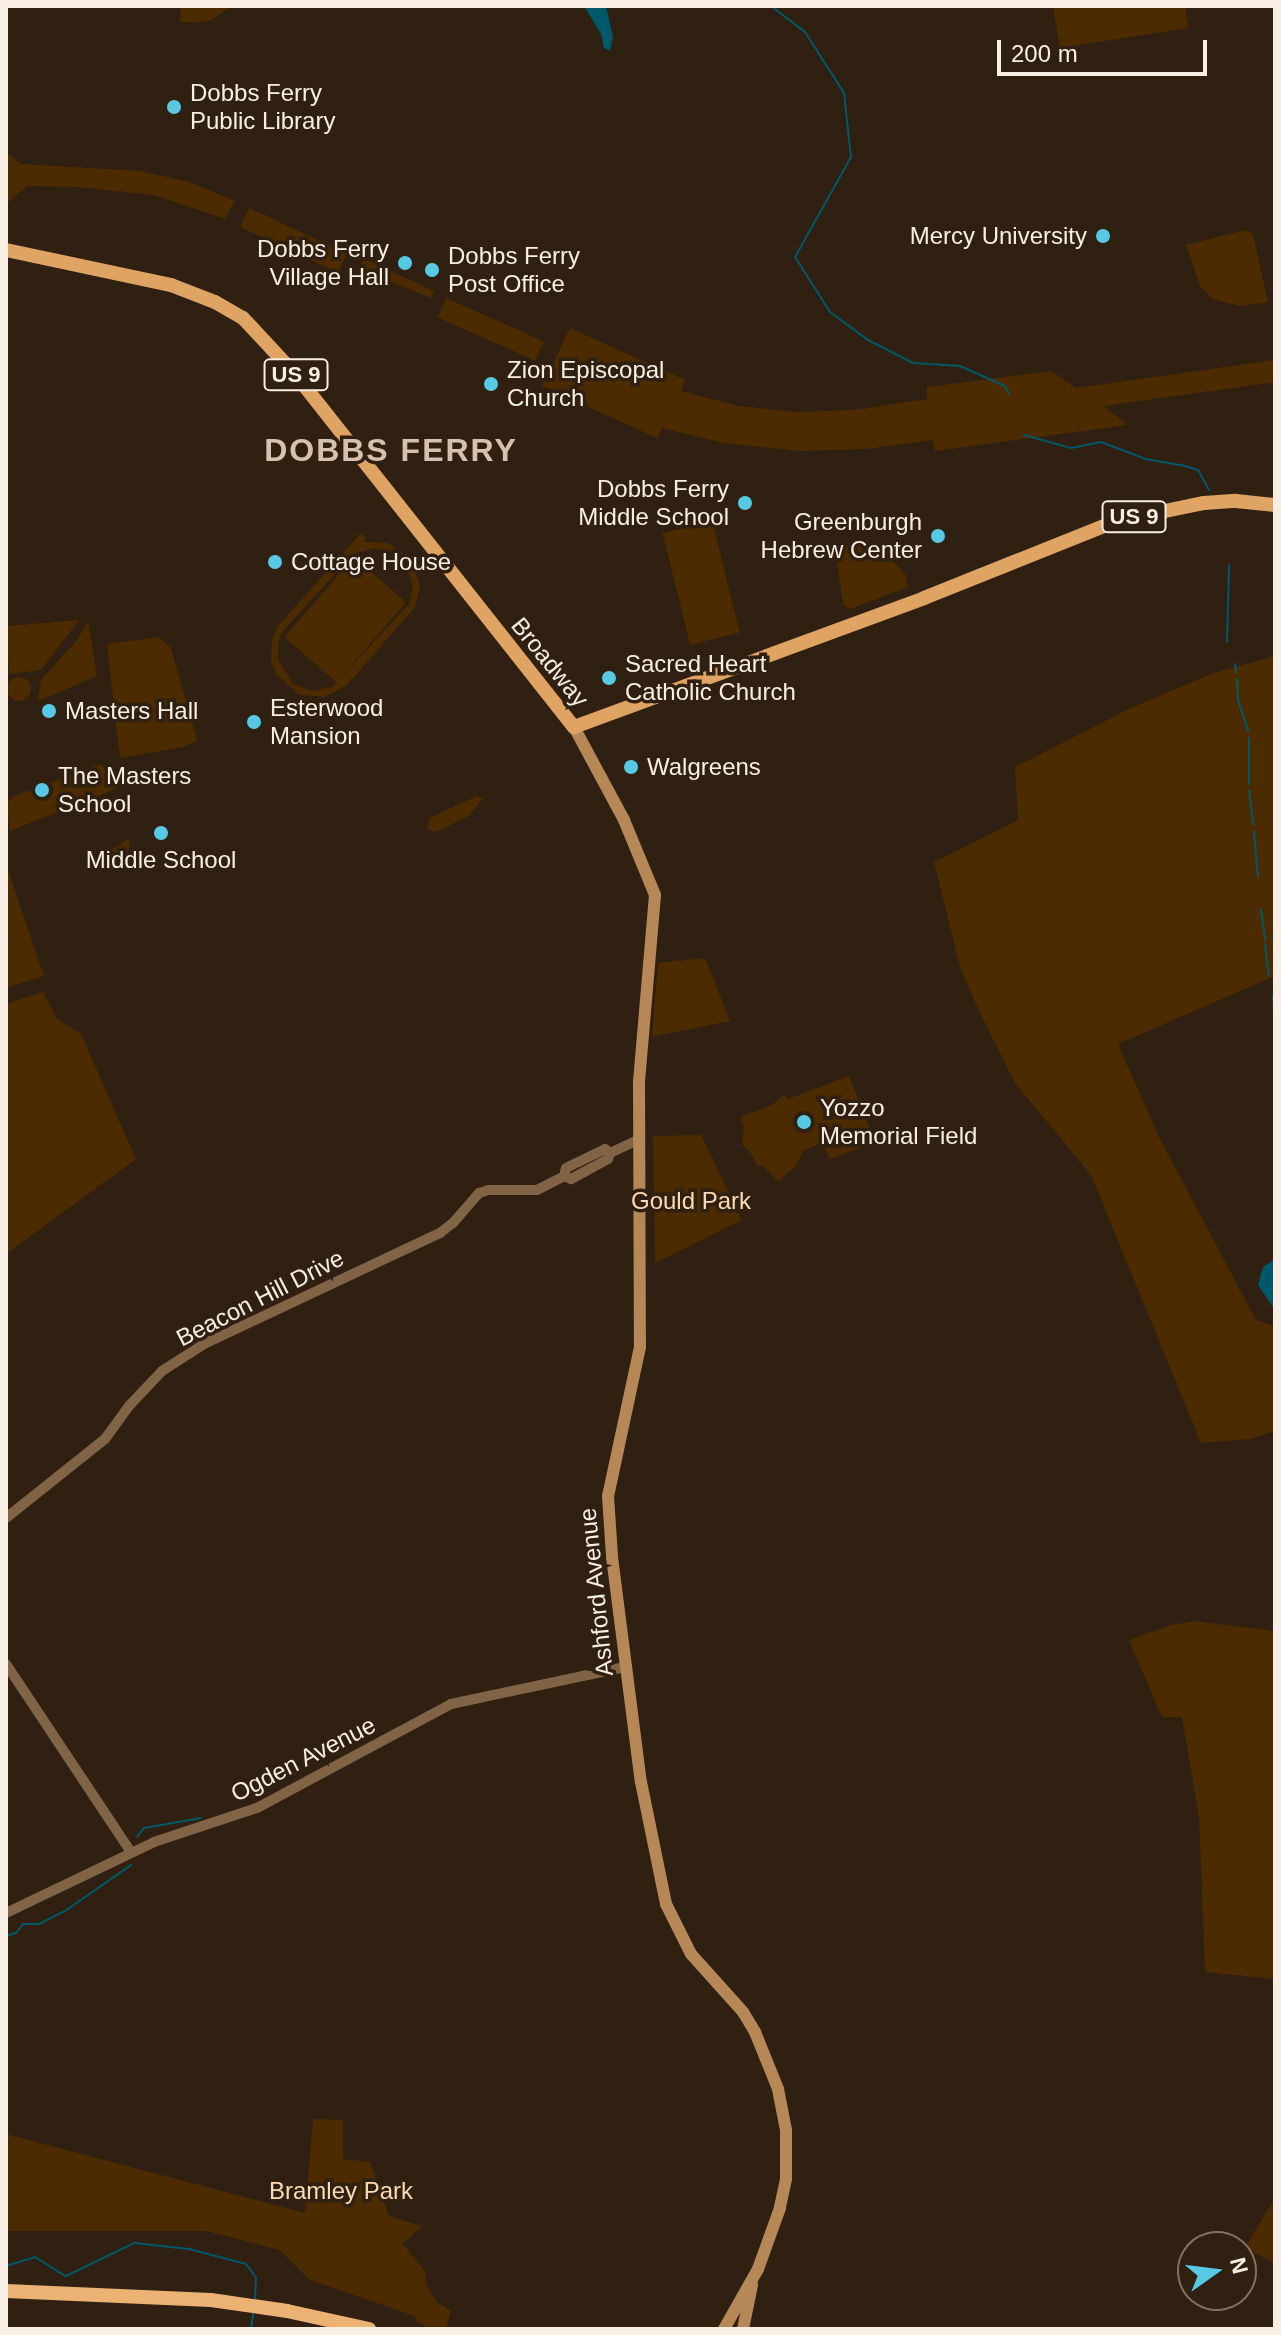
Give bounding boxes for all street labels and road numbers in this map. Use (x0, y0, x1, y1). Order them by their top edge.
road number: US 9 (262, 357, 330, 393)
road number: US 9 (1100, 499, 1168, 535)
street label: Broadway (505, 611, 595, 713)
street label: Beacon Hill Drive (171, 1243, 349, 1353)
street label: Ashford Avenue (573, 1506, 619, 1678)
street label: Ogden Avenue (225, 1710, 381, 1808)

